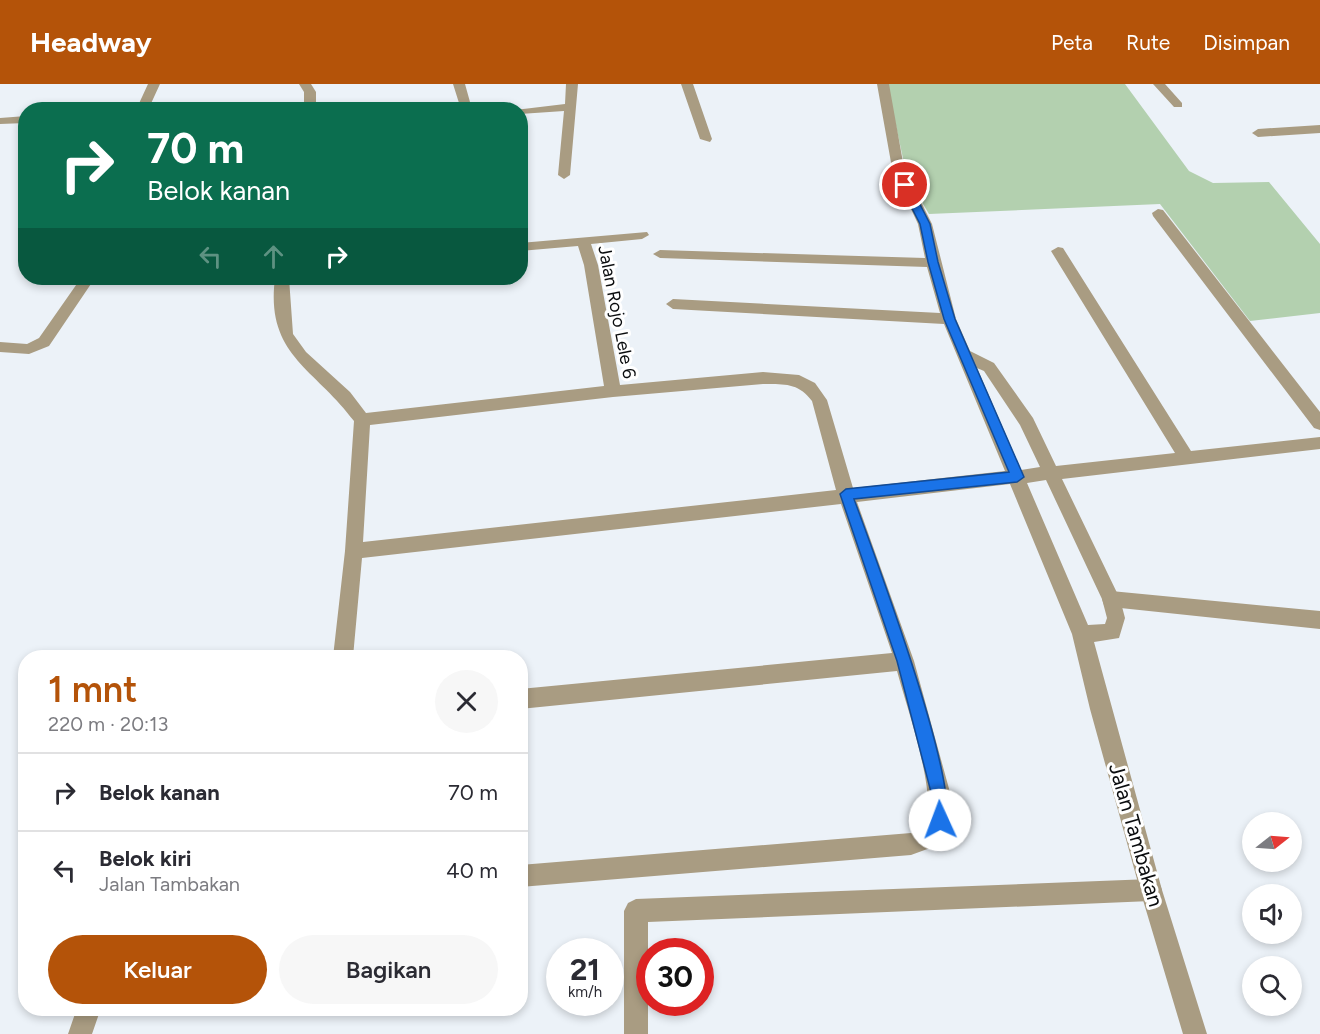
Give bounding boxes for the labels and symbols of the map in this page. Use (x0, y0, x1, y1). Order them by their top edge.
pin (879, 159, 930, 210)
street label: Jalan Rojo Lele 6 (593, 244, 641, 380)
street label: Jalan Tambakan (1104, 760, 1169, 909)
position arrow (908, 788, 972, 852)
north arrow (1242, 812, 1302, 872)
speed limit sign: 30 (636, 938, 714, 1016)

